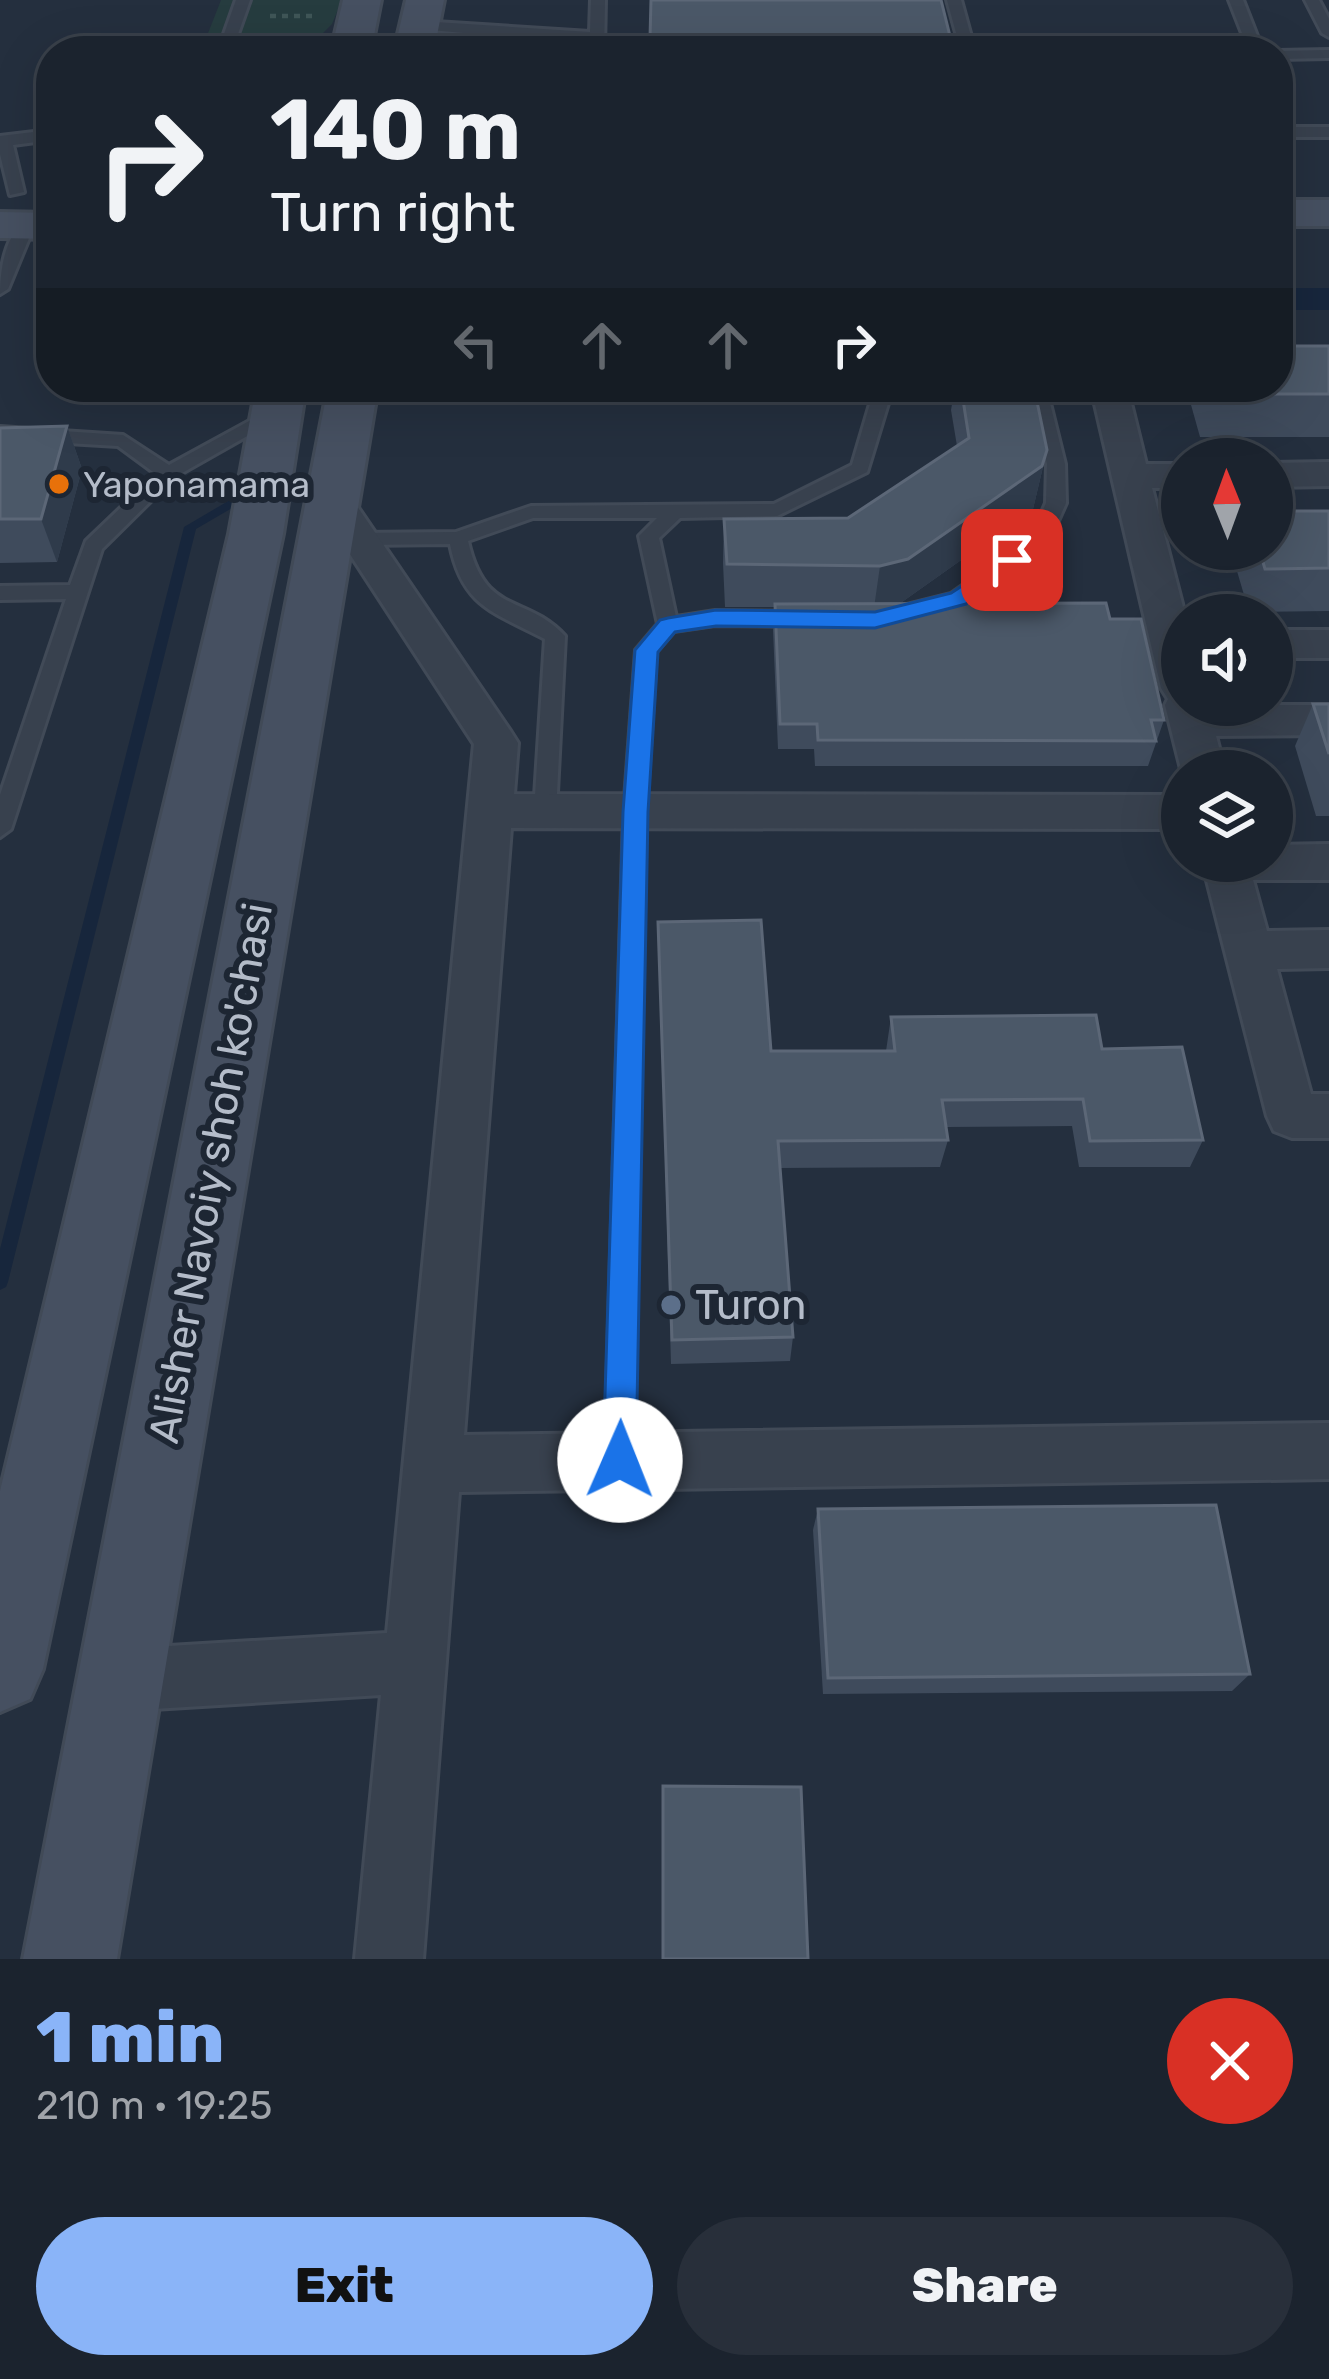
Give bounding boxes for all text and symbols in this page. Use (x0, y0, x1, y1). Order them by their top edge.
text: 140 m (270, 80, 521, 180)
icon: right (72, 84, 228, 240)
text: Turn right (270, 181, 515, 245)
icon: left (443, 312, 509, 378)
icon: ahead (569, 312, 635, 378)
icon: ahead (695, 312, 761, 378)
icon: right (821, 312, 887, 378)
north arrow (1161, 438, 1293, 570)
map controls (1161, 438, 1293, 882)
place label: Yaponamama (83, 463, 310, 506)
marker: Yaponamama (46, 471, 72, 497)
pin (961, 509, 1063, 611)
icon: arrive (979, 527, 1045, 593)
button: sound (1161, 594, 1293, 726)
button: layers (1161, 750, 1293, 882)
street label: Alisher Navoiy shoh ko'chasi (139, 899, 283, 1447)
place label: Turon (695, 1280, 806, 1330)
marker: Turon (658, 1292, 684, 1318)
position arrow (557, 1397, 683, 1523)
text: 1 min (36, 1995, 224, 2080)
button: close (1167, 1998, 1293, 2124)
text: 210 m · 19:25 (36, 2083, 272, 2129)
button: Exit (36, 2217, 653, 2355)
button: Share (677, 2217, 1293, 2355)

